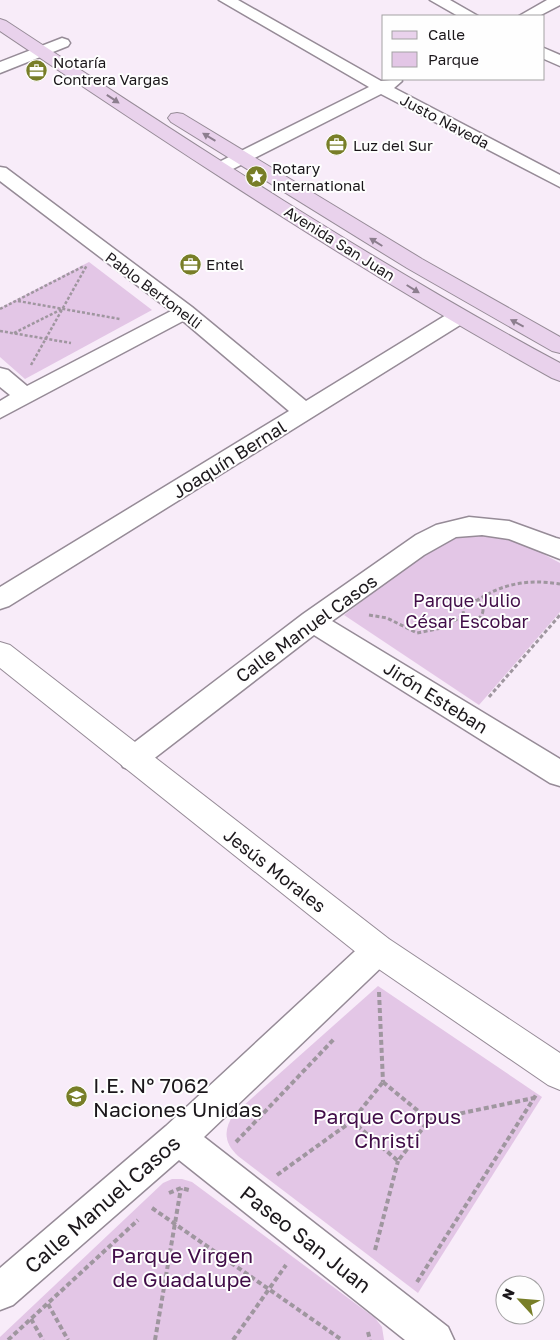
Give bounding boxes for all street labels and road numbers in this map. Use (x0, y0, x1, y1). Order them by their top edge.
street label: Justo Naveda (397, 90, 493, 152)
street label: Avenida San Juan (281, 202, 399, 284)
street label: Pablo Bertonelli (102, 248, 206, 332)
street label: Joaquín Bernal (168, 415, 290, 503)
street label: Calle Manuel Casos (231, 569, 381, 687)
street label: Jirón Esteban (380, 656, 492, 738)
street label: Jesús Morales (219, 823, 331, 917)
street label: Calle Manuel Casos (19, 1129, 185, 1279)
street label: Paseo San Juan (235, 1180, 377, 1298)

